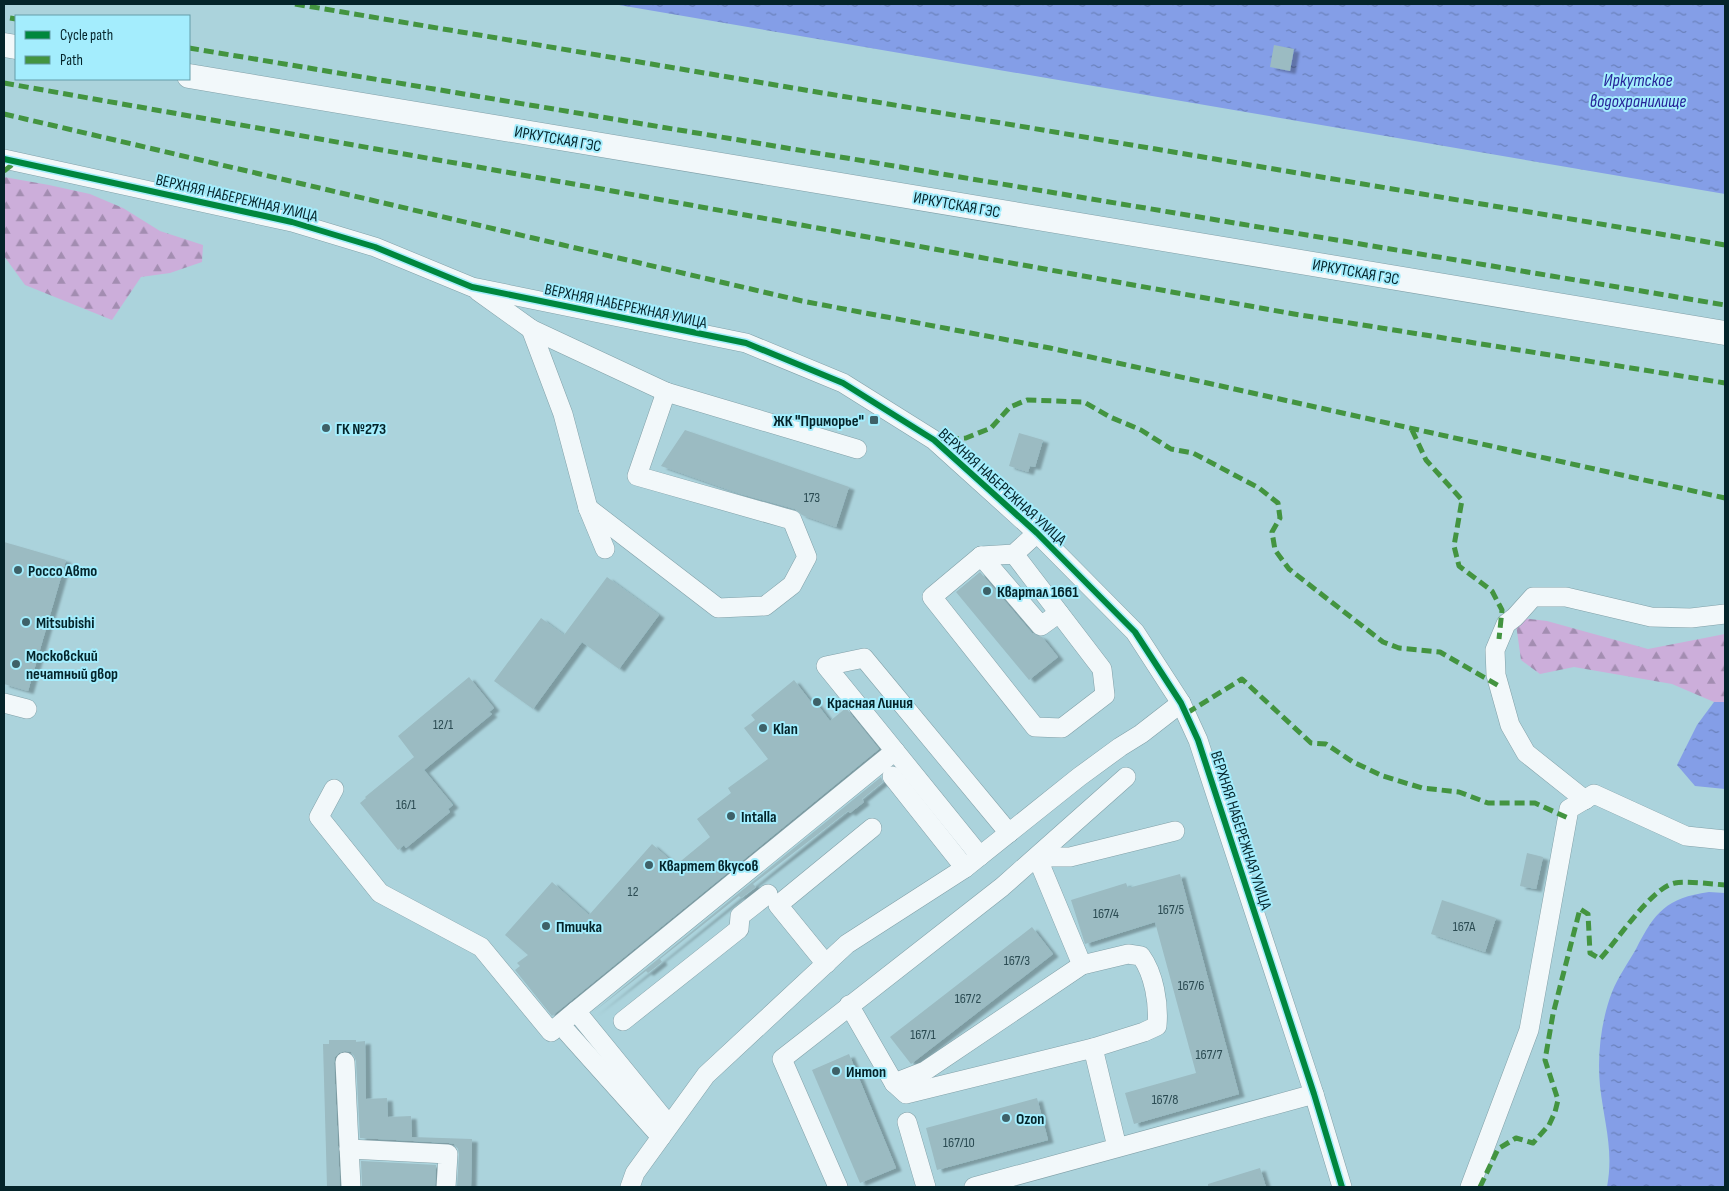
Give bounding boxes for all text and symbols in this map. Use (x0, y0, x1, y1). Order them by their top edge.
legend (15, 15, 190, 80)
text: Cycle path (60, 26, 113, 45)
text: Path (60, 51, 83, 70)
water label: Иркутское водохранилище (1590, 70, 1686, 112)
street label: ИРКУТСКАЯ ГЭС (513, 123, 603, 156)
street label: ВЕРХНЯЯ НАБЕРЕЖНАЯ УЛИЦА (154, 171, 320, 226)
street label: ИРКУТСКАЯ ГЭС (912, 189, 1002, 222)
street label: ИРКУТСКАЯ ГЭС (1311, 256, 1401, 289)
street label: ВЕРХНЯЯ НАБЕРЕЖНАЯ УЛИЦА (543, 280, 709, 333)
place label: ЖК "Приморье" (773, 412, 864, 431)
marker: ЖК "Приморье" (868, 414, 880, 426)
place label: ГК №273 (336, 420, 386, 439)
marker: ГК №273 (320, 422, 332, 434)
street label: ВЕРХНЯЯ НАБЕРЕЖНАЯ УЛИЦА (934, 425, 1070, 550)
house number: 173 (804, 489, 820, 506)
place label: Россо Авто (28, 562, 97, 581)
marker: Россо Авто (12, 564, 24, 576)
place label: Квартал 1661 (997, 583, 1079, 602)
marker: Квартал 1661 (981, 585, 993, 597)
place label: Mitsubishi (36, 614, 94, 633)
marker: Mitsubishi (20, 616, 32, 628)
place label: Московский печатный двор (26, 647, 118, 684)
marker: Московский печатный двор (10, 658, 22, 670)
place label: Красная Линия (827, 694, 913, 713)
marker: Красная Линия (811, 696, 823, 708)
house number: 12/1 (433, 716, 453, 733)
place label: Klan (773, 720, 798, 739)
marker: Klan (757, 722, 769, 734)
street label: ВЕРХНЯЯ НАБЕРЕЖНАЯ УЛИЦА (1206, 749, 1275, 912)
house number: 16/1 (396, 796, 416, 813)
place label: Intalla (741, 808, 777, 827)
marker: Intalla (725, 810, 737, 822)
place label: Квартет вкусов (659, 857, 759, 876)
marker: Квартет вкусов (643, 859, 655, 871)
house number: 12 (628, 883, 639, 900)
house number: 167/5 (1158, 901, 1184, 918)
house number: 167/4 (1093, 905, 1119, 922)
place label: Птичка (556, 918, 602, 937)
house number: 167А (1453, 918, 1476, 935)
marker: Птичка (540, 920, 552, 932)
house number: 167/3 (1004, 952, 1030, 969)
house number: 167/6 (1178, 977, 1204, 994)
house number: 167/2 (955, 990, 981, 1007)
house number: 167/1 (910, 1026, 936, 1043)
house number: 167/7 (1196, 1046, 1223, 1063)
place label: Интоп (846, 1063, 886, 1082)
marker: Интоп (830, 1065, 842, 1077)
house number: 167/8 (1152, 1091, 1178, 1108)
place label: Ozon (1016, 1110, 1044, 1129)
marker: Ozon (1000, 1112, 1012, 1124)
house number: 167/10 (943, 1134, 975, 1151)

